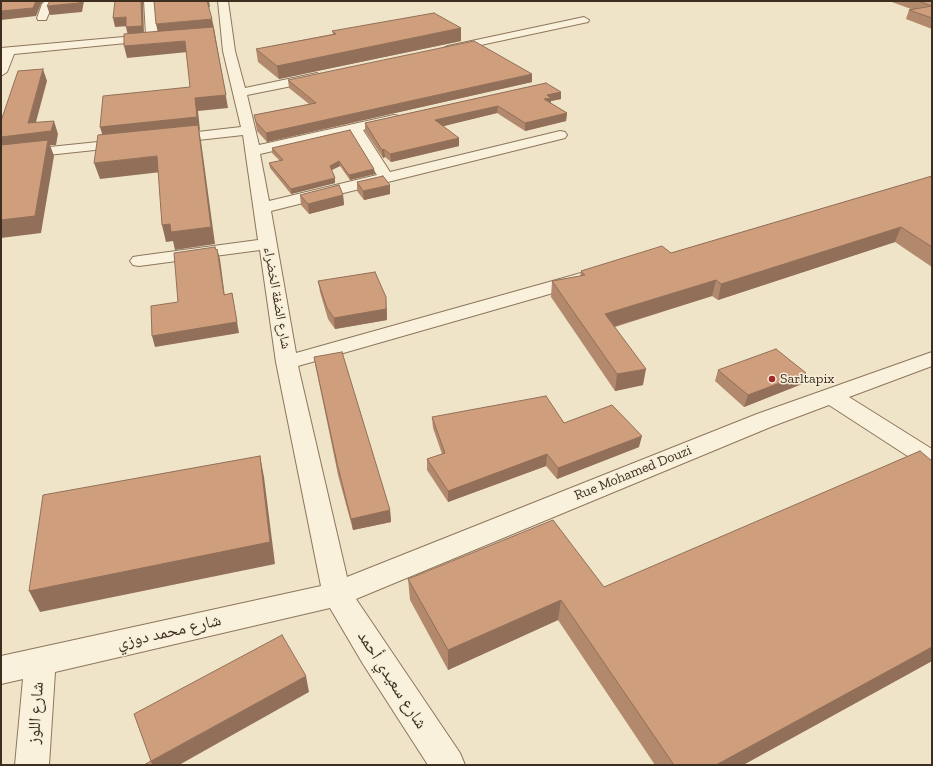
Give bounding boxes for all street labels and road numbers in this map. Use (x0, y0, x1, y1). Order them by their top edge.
street label: شارع الضفة الخضراء (260, 246, 294, 350)
street label: Rue Mohamed Douzi (572, 442, 694, 504)
street label: شارع محمد دوزي (115, 610, 223, 654)
street label: شارع سعيدي أحمد (353, 627, 431, 733)
street label: شارع اللوز (24, 681, 48, 745)

